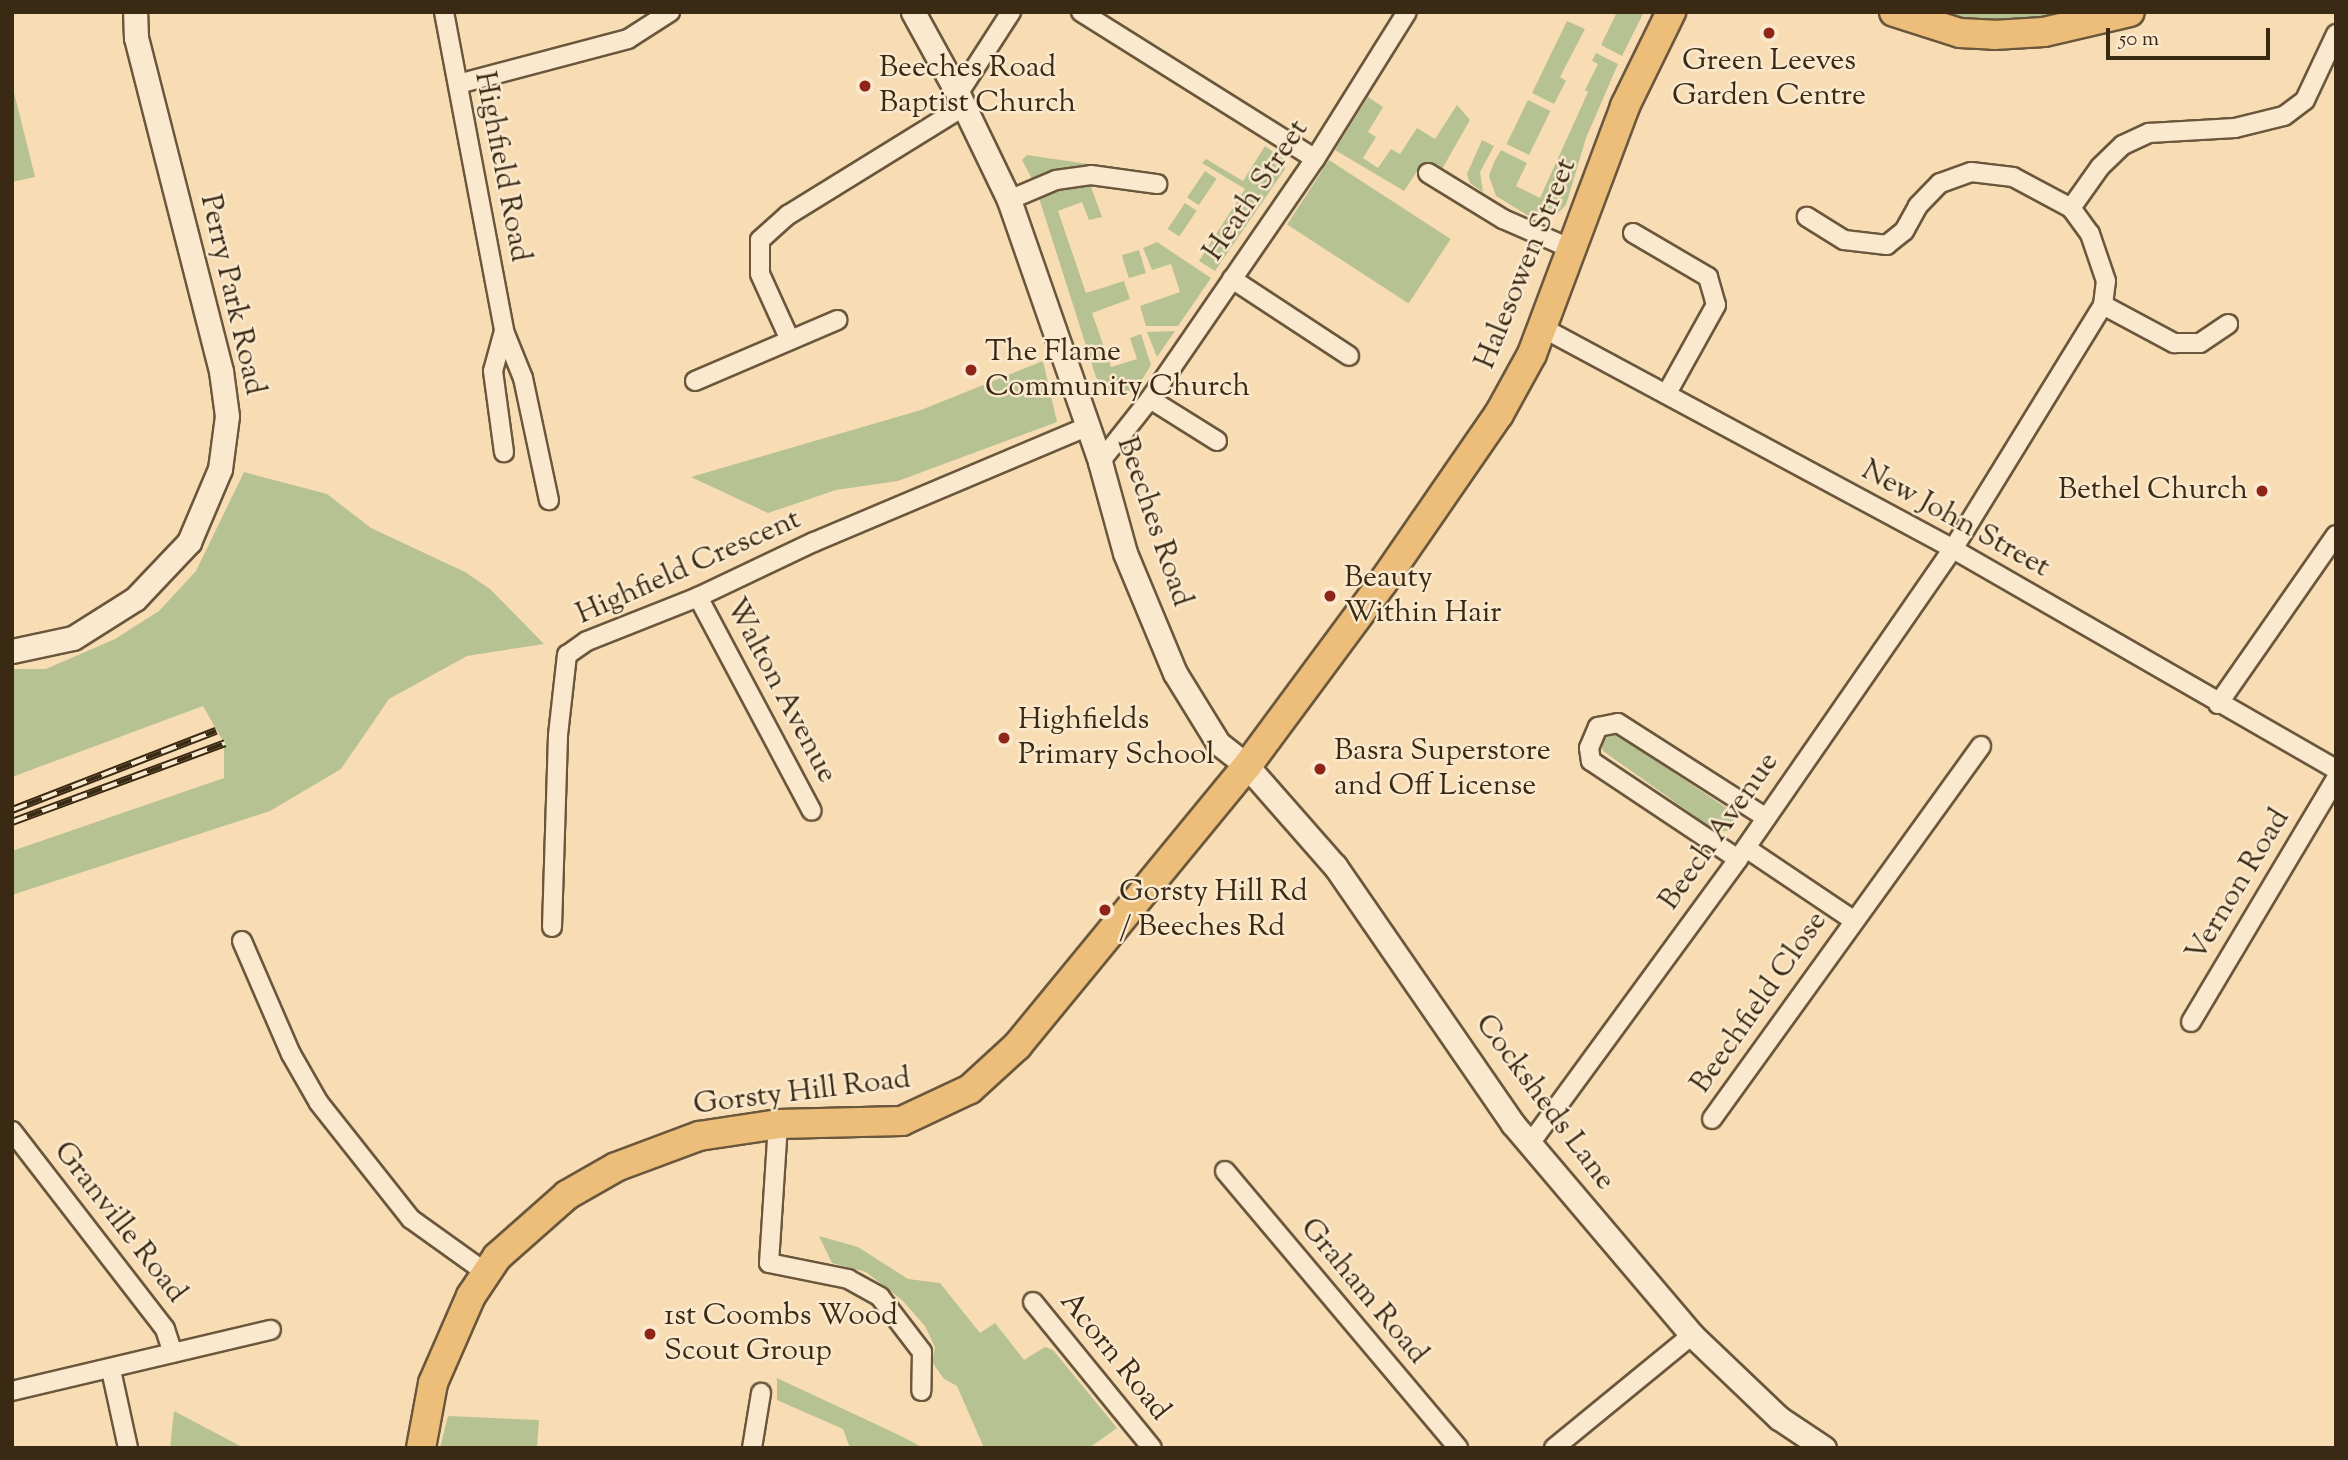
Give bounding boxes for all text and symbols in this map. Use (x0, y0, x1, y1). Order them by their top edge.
scale bar (2110, 14, 2274, 58)
marker: Green Leeves Garden Centre (1761, 25, 1777, 41)
text: 50 m (2119, 25, 2159, 55)
place label: Green Leeves Garden Centre (1672, 44, 1866, 114)
place label: Beeches Road Baptist Church (879, 51, 1076, 122)
street label: Highfield Road (465, 69, 537, 265)
marker: Beeches Road Baptist Church (857, 78, 873, 94)
street label: Heath Street (1197, 113, 1317, 269)
street label: Halesowen Street (1468, 153, 1586, 375)
street label: Perry Park Road (190, 191, 272, 399)
place label: The Flame Community Church (985, 335, 1250, 406)
marker: The Flame Community Church (963, 362, 979, 378)
street label: Beeches Road (1107, 432, 1199, 612)
street label: New John Street (1854, 453, 2056, 587)
place label: Bethel Church (2058, 473, 2248, 509)
marker: Bethel Church (2254, 483, 2270, 499)
street label: Highfield Crescent (571, 502, 807, 634)
place label: Beauty Within Hair (1344, 561, 1502, 632)
marker: Beauty Within Hair (1322, 588, 1338, 604)
street label: Walton Avenue (716, 592, 844, 790)
place label: Highfields Primary School (1018, 703, 1215, 774)
marker: Highfields Primary School (996, 730, 1012, 746)
place label: Basra Superstore and Off License (1334, 734, 1551, 804)
street label: Beech Avenue (1652, 746, 1788, 918)
marker: Basra Superstore and Off License (1312, 761, 1328, 777)
street label: Vernon Road (2179, 803, 2299, 969)
place label: Gorsty Hill Rd / Beeches Rd (1119, 875, 1308, 945)
marker: Gorsty Hill Rd / Beeches Rd (1097, 902, 1113, 918)
street label: Beechfield Close (1684, 905, 1836, 1101)
street label: Cocksheds Lane (1466, 1008, 1622, 1198)
street label: Gorsty Hill Road (691, 1062, 913, 1124)
street label: Granville Road (45, 1135, 193, 1311)
street label: Graham Road (1291, 1212, 1435, 1372)
street label: Acorn Road (1051, 1285, 1177, 1429)
place label: 1st Coombs Wood Scout Group (664, 1299, 898, 1370)
marker: 1st Coombs Wood Scout Group (642, 1326, 658, 1342)

